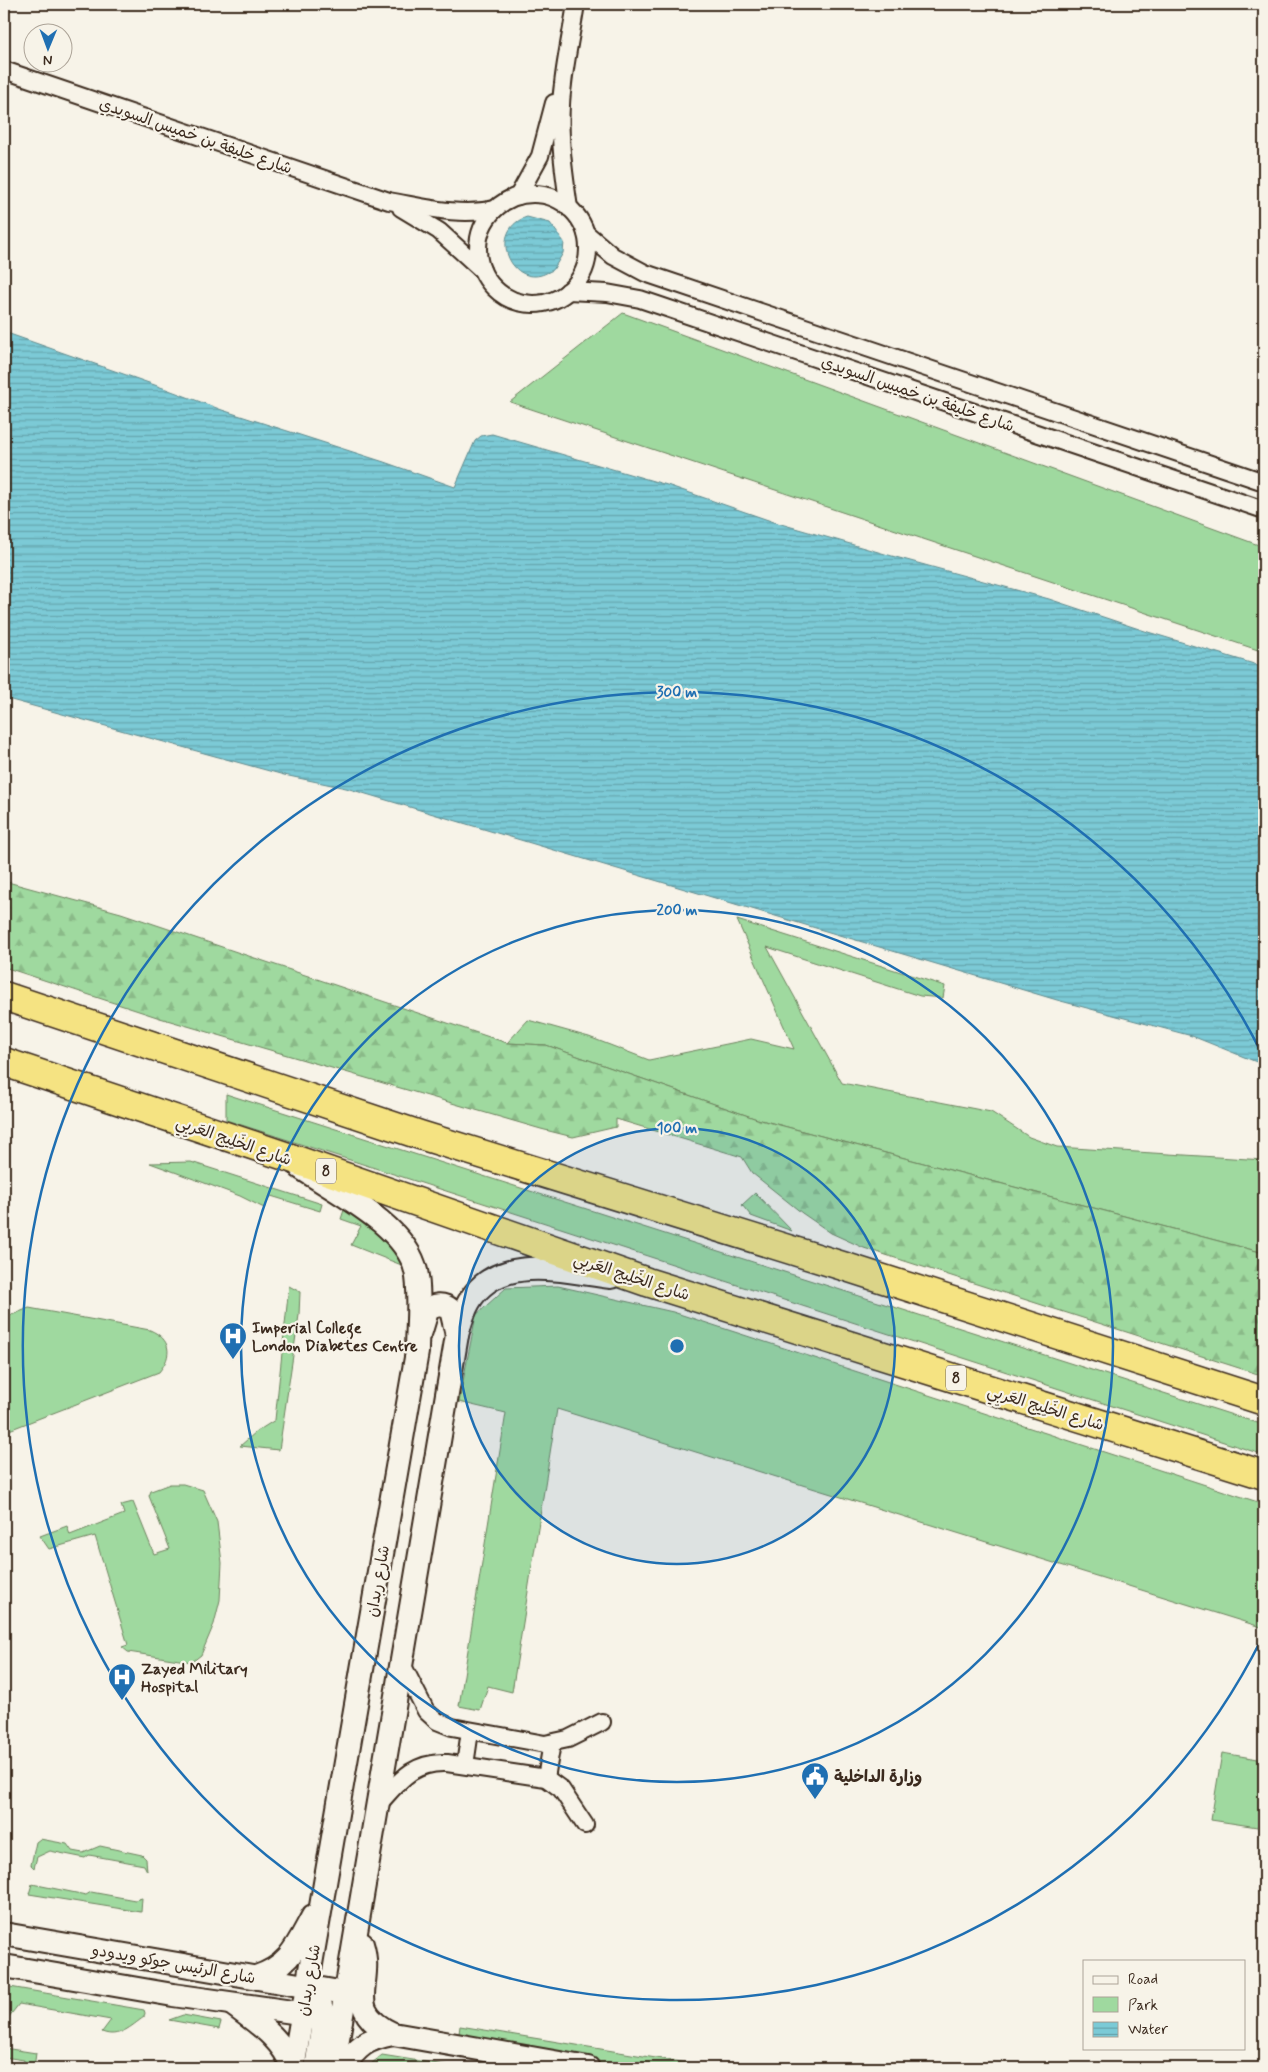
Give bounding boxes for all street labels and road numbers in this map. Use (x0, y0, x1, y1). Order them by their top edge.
street label: شارع خليفة بن خميس السويدي (96, 93, 295, 179)
street label: شارع خليفة بن خميس السويدي (818, 351, 1017, 437)
street label: شارع الخَلِيج العَربِي (172, 1112, 294, 1174)
road number: 8 (316, 1158, 336, 1184)
street label: شارع الخَلِيج العَربِي (570, 1249, 692, 1309)
road number: 8 (946, 1366, 966, 1390)
street label: شارع الخَلِيج العَربِي (984, 1381, 1106, 1439)
street label: شارع ربدان (362, 1544, 395, 1619)
street label: شارع الرئيس جوكو ويدودو (89, 1940, 257, 1989)
street label: شارع ربدان (293, 1943, 326, 2018)

